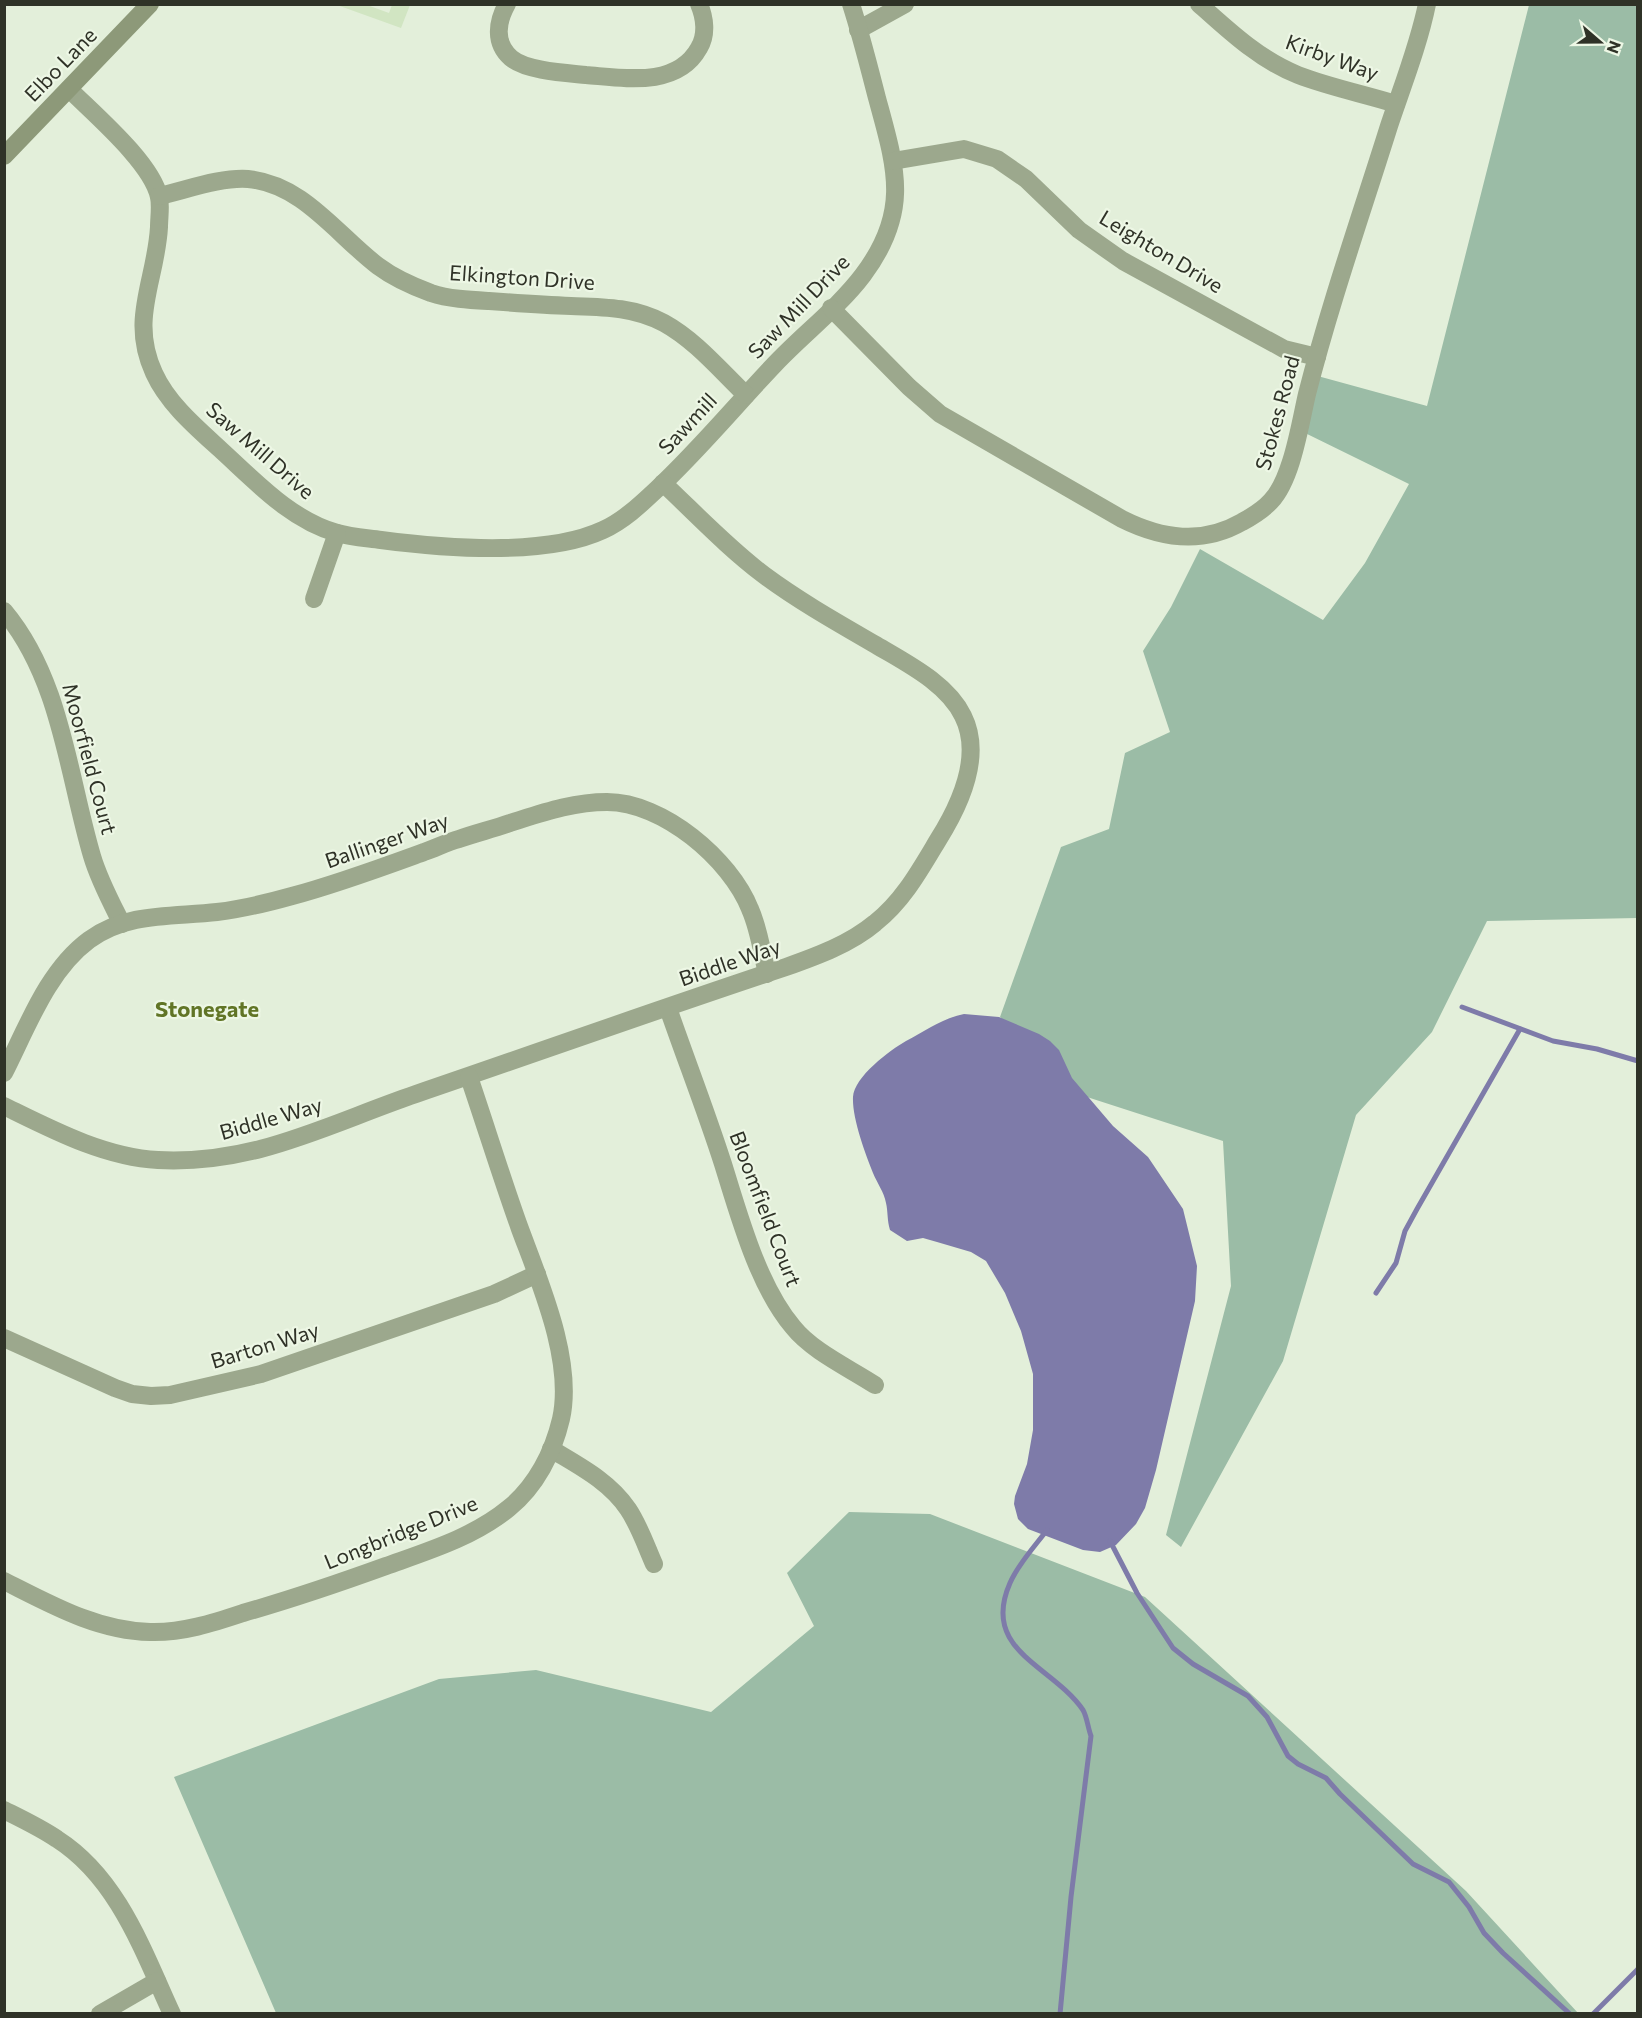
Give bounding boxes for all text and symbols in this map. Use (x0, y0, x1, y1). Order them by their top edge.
north arrow (1570, 12, 1630, 72)
street label: Elbo Lane (19, 22, 101, 106)
street label: Kirby Way (1283, 28, 1382, 85)
text: N (1604, 38, 1626, 56)
street label: Leighton Drive (1095, 204, 1228, 297)
street label: Saw Mill Drive (742, 249, 854, 363)
street label: Elkington Drive (449, 259, 596, 294)
street label: Stokes Road (1249, 353, 1304, 473)
street label: Sawmill (652, 387, 721, 459)
street label: Saw Mill Drive (202, 396, 320, 504)
street label: Moorfield Court (58, 680, 123, 837)
street label: Ballinger Way (321, 807, 452, 872)
street label: Biddle Way (676, 933, 784, 991)
district label: Stonegate (155, 995, 259, 1022)
street label: Biddle Way (216, 1091, 325, 1144)
street label: Bloomfield Court (725, 1127, 807, 1290)
street label: Barton Way (207, 1316, 322, 1373)
street label: Longbridge Drive (320, 1489, 481, 1574)

